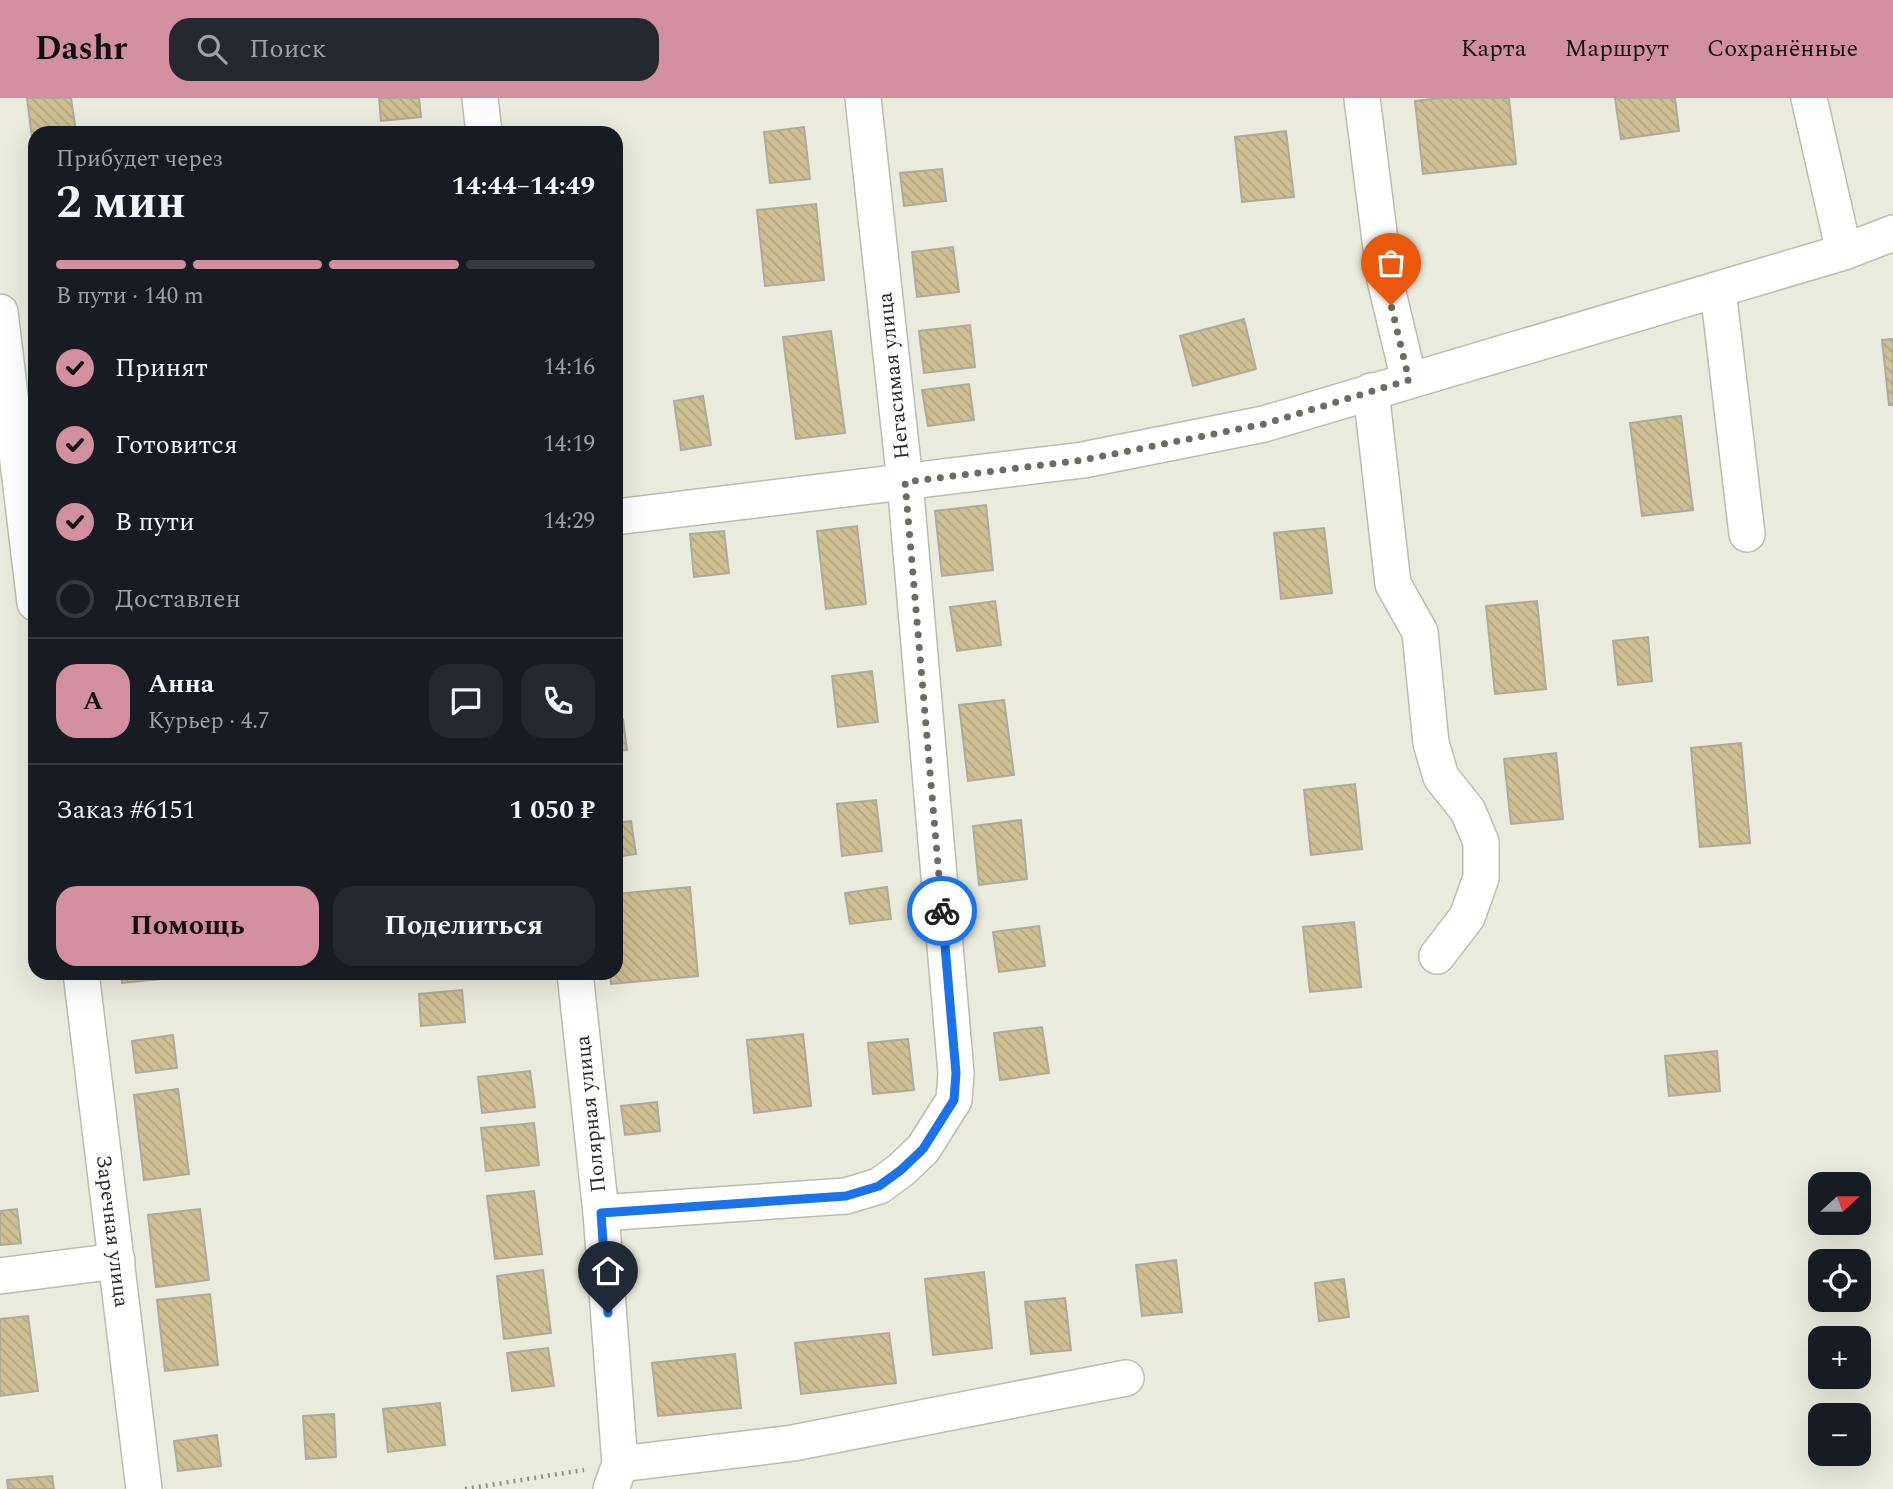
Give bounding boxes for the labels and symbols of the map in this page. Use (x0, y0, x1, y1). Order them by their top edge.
pin (1361, 233, 1421, 305)
street label: Негасимая улица (869, 290, 919, 461)
courier (907, 876, 977, 946)
street label: Полярная улица (567, 1033, 615, 1194)
street label: Заречная улица (87, 1153, 137, 1310)
north arrow (1808, 1172, 1871, 1236)
pin (578, 1241, 638, 1313)

